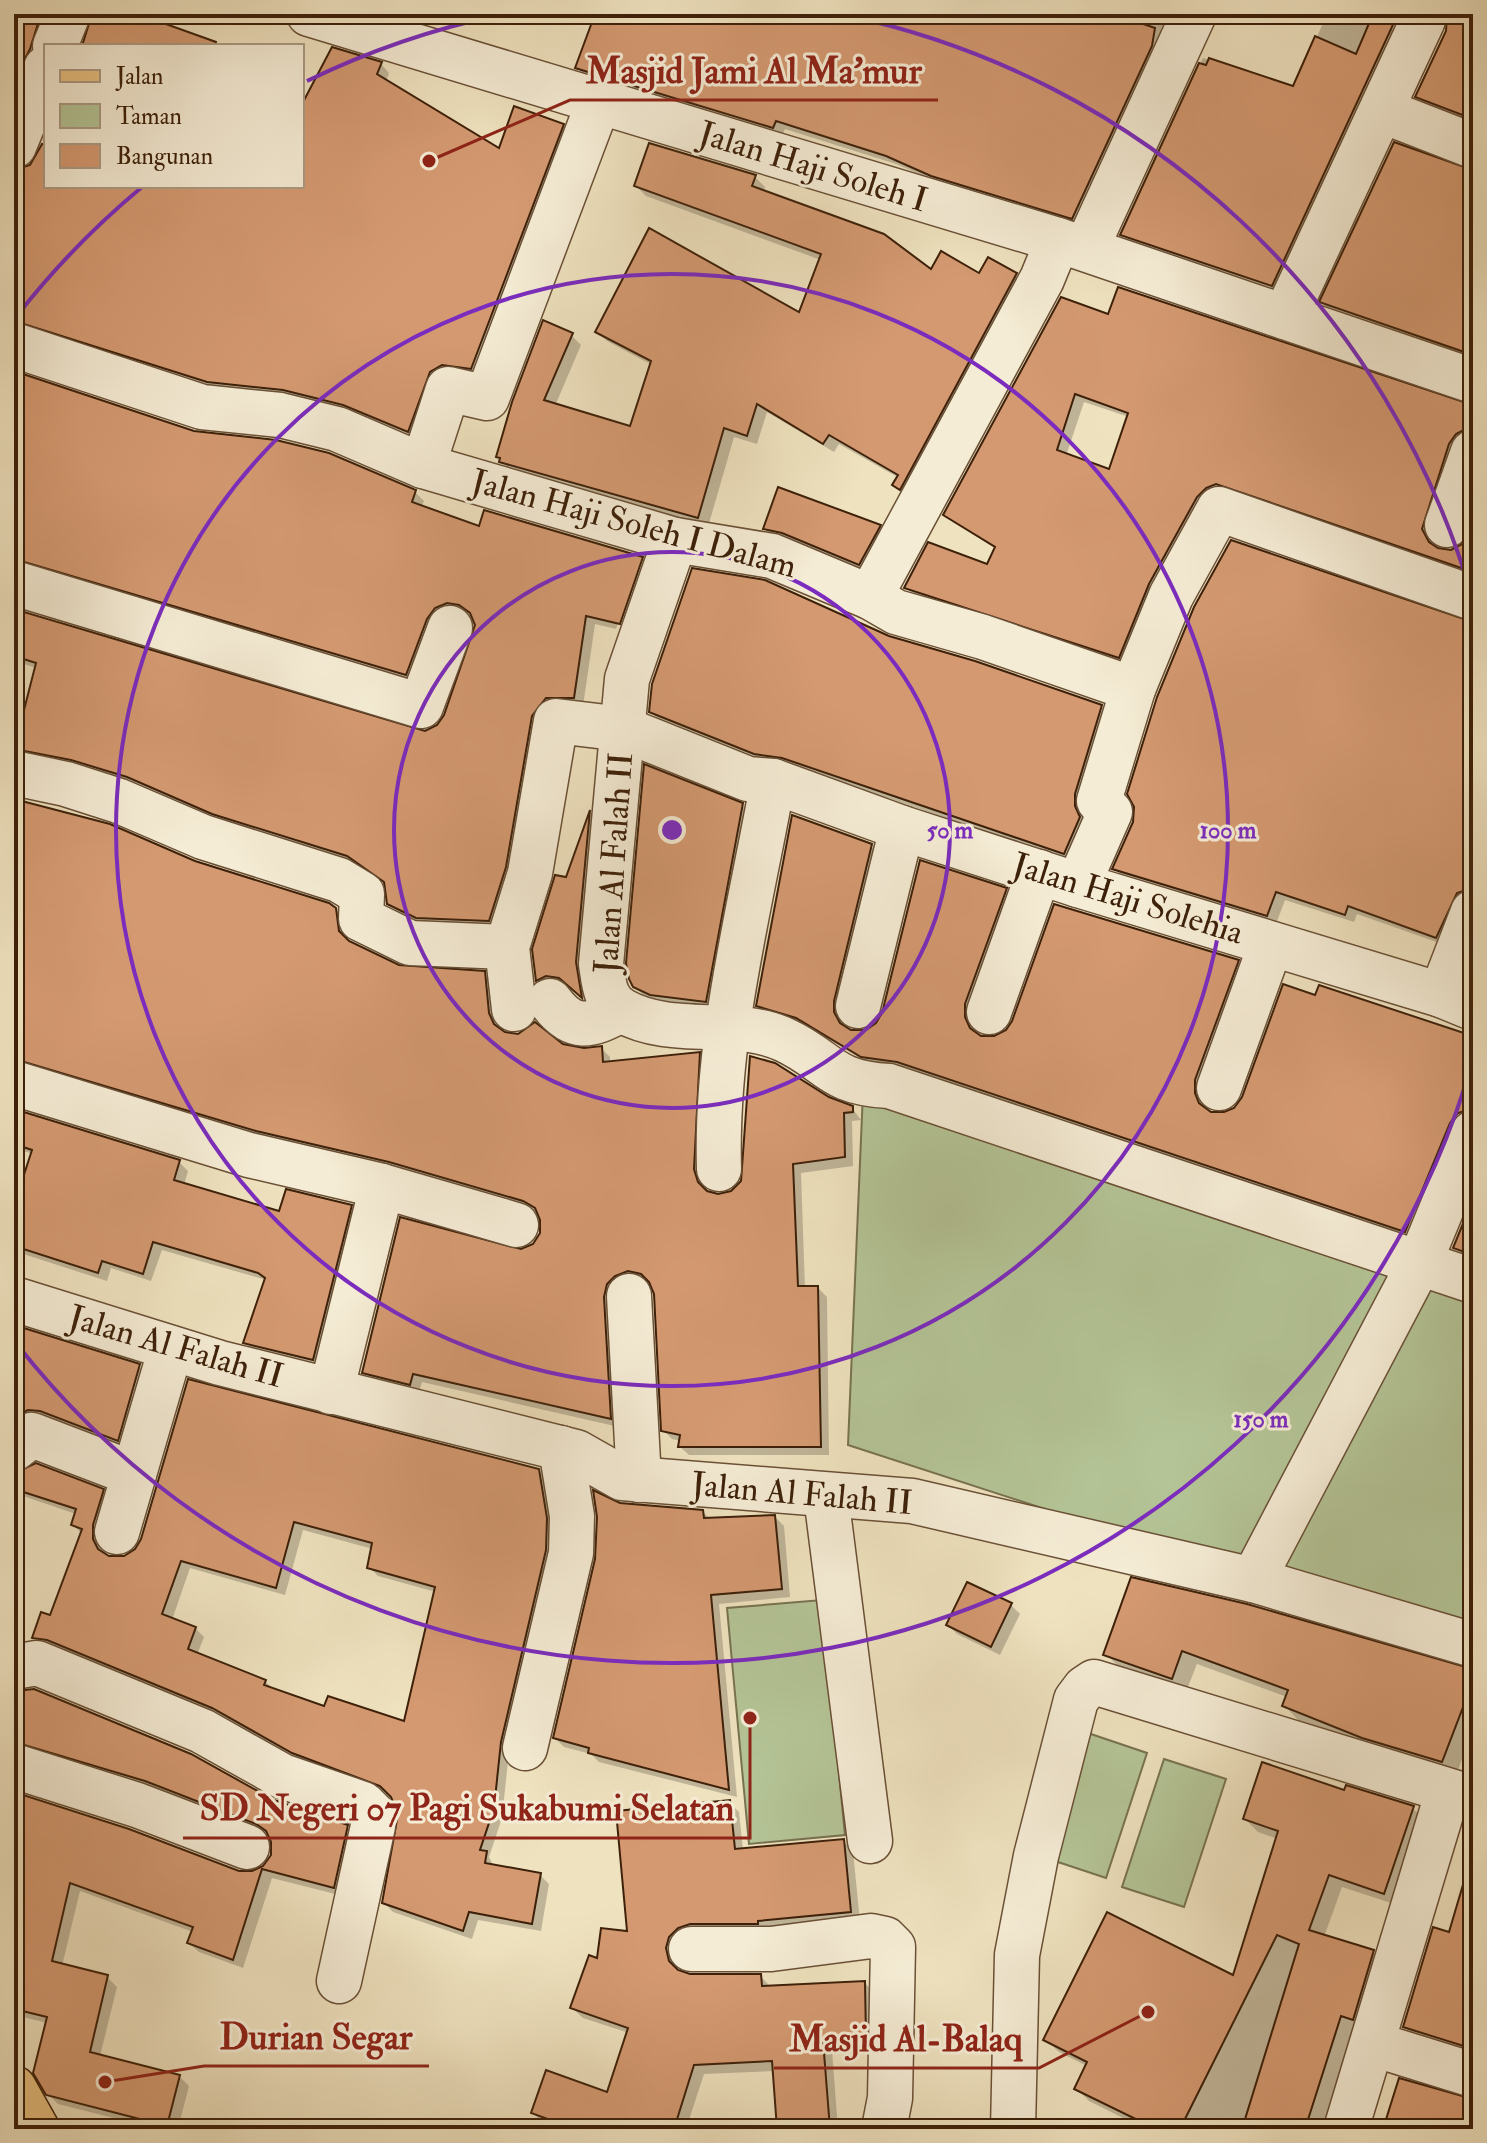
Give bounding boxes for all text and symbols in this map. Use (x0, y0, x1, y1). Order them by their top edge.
callout: Masjid Jami Al Ma'mur (570, 40, 938, 100)
legend (44, 44, 304, 188)
text: Masjid Jami Al Ma'mur (585, 49, 922, 95)
text: Jalan (115, 61, 163, 92)
text: Taman (116, 101, 182, 132)
street label: Jalan Haji Soleh I (692, 112, 933, 222)
text: Bangunan (116, 141, 213, 172)
street label: Jalan Haji Soleh I Dalam (466, 460, 801, 588)
street label: Jalan Al Falah II (585, 751, 643, 976)
text: 50 m (927, 815, 974, 846)
text: 100 m (1200, 815, 1257, 846)
centre of rings (658, 816, 686, 844)
street label: Jalan Haji Solehia (1006, 843, 1250, 955)
street label: Jalan Al Falah II (63, 1296, 288, 1398)
text: 150 m (1234, 1404, 1289, 1435)
street label: Jalan Al Falah II (689, 1463, 914, 1525)
callout: SD Negeri 07 Pagi Sukabumi Selatan (183, 1778, 750, 1838)
text: SD Negeri 07 Pagi Sukabumi Selatan (200, 1786, 735, 1831)
callout: Durian Segar (204, 2006, 429, 2066)
callout: Masjid Al-Balaq (774, 2008, 1039, 2068)
text: Durian Segar (220, 2015, 413, 2060)
text: Masjid Al-Balaq (788, 2017, 1024, 2062)

